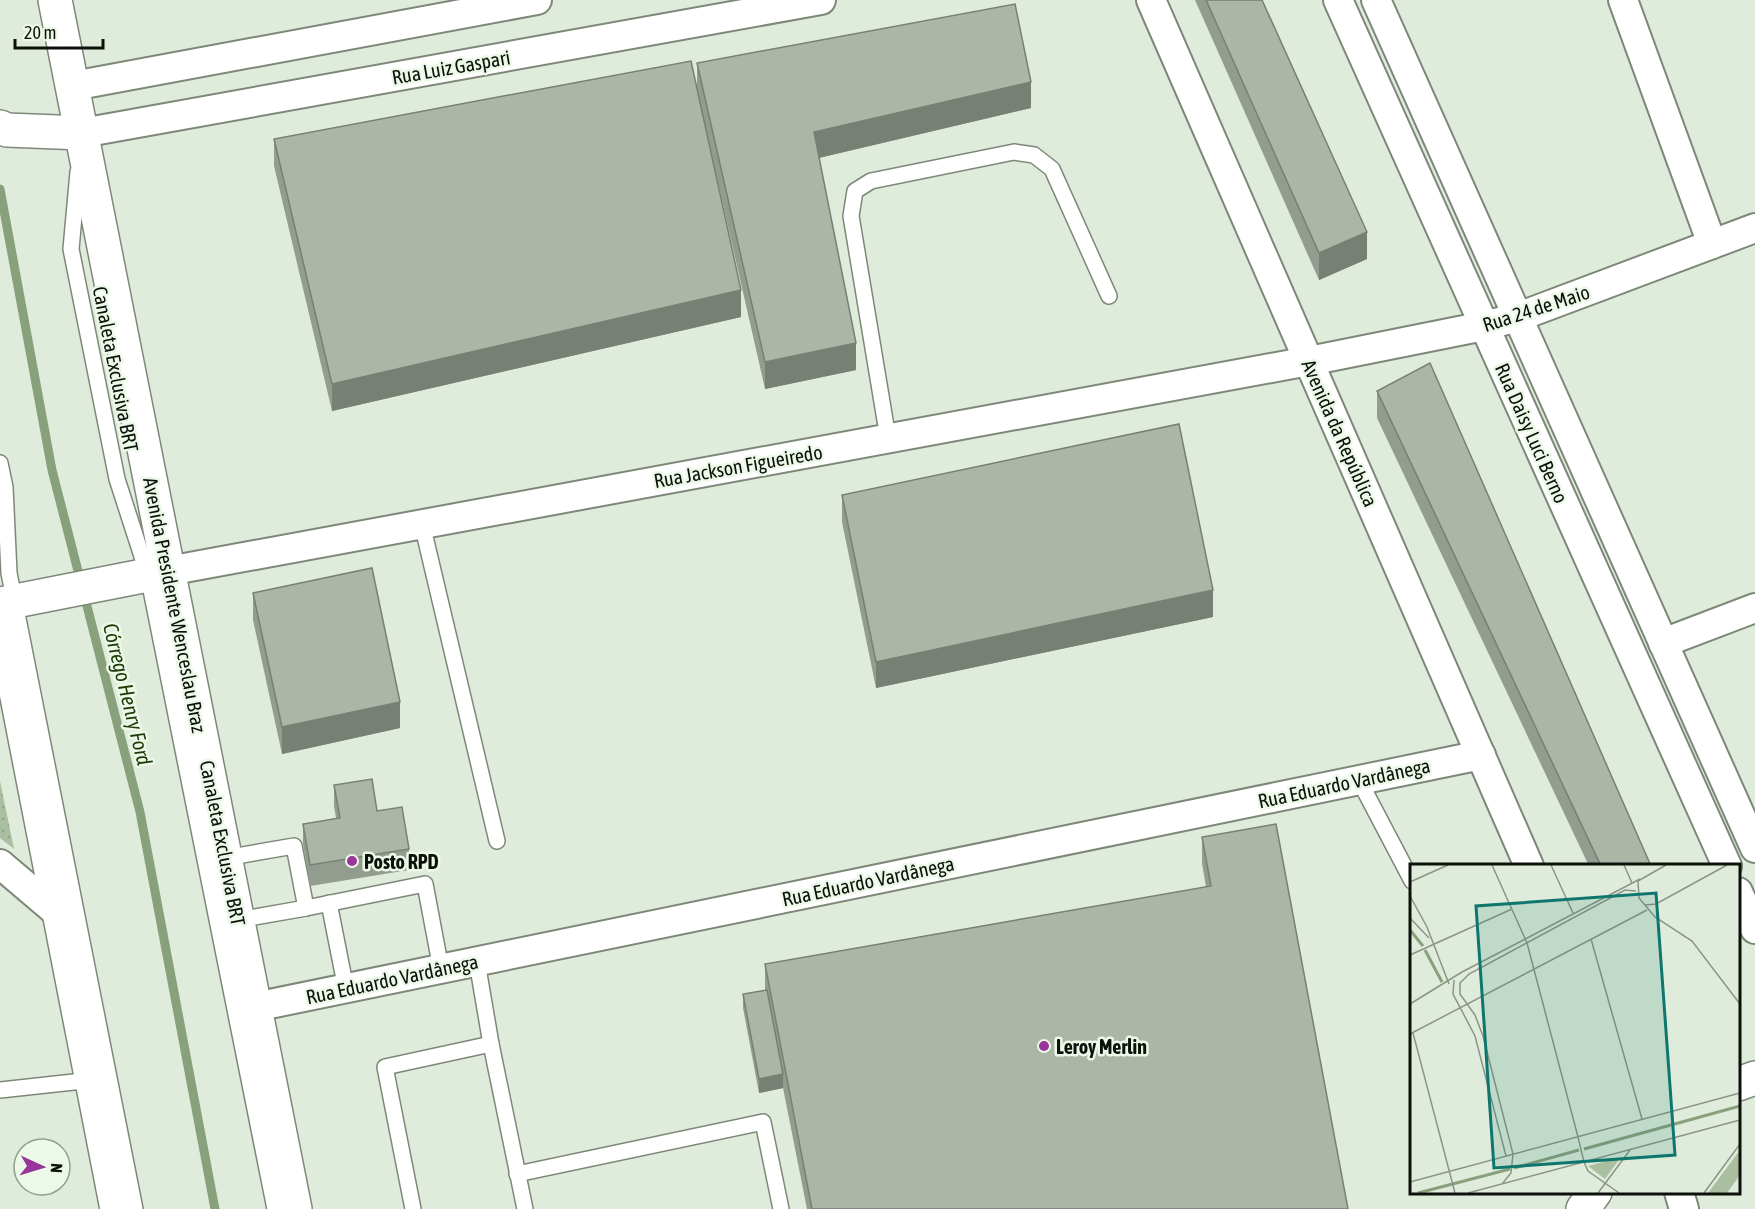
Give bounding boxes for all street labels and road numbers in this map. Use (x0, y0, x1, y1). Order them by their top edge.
street label: Rua Luiz Gaspari (390, 45, 512, 89)
street label: Rua 24 de Maio (1480, 280, 1592, 336)
street label: Canaleta Exclusiva BRT (89, 284, 143, 454)
street label: Avenida da República (1297, 356, 1383, 510)
street label: Rua Daisy Luci Berno (1491, 360, 1573, 506)
street label: Rua Jackson Figueiredo (652, 440, 824, 492)
street label: Avenida Presidente Wenceslau Braz (139, 475, 211, 735)
street label: Rua Eduardo Vardânega (1256, 753, 1432, 813)
street label: Canaleta Exclusiva BRT (196, 758, 250, 928)
street label: Rua Eduardo Vardânega (780, 851, 956, 911)
street label: Rua Eduardo Vardânega (304, 949, 480, 1009)

